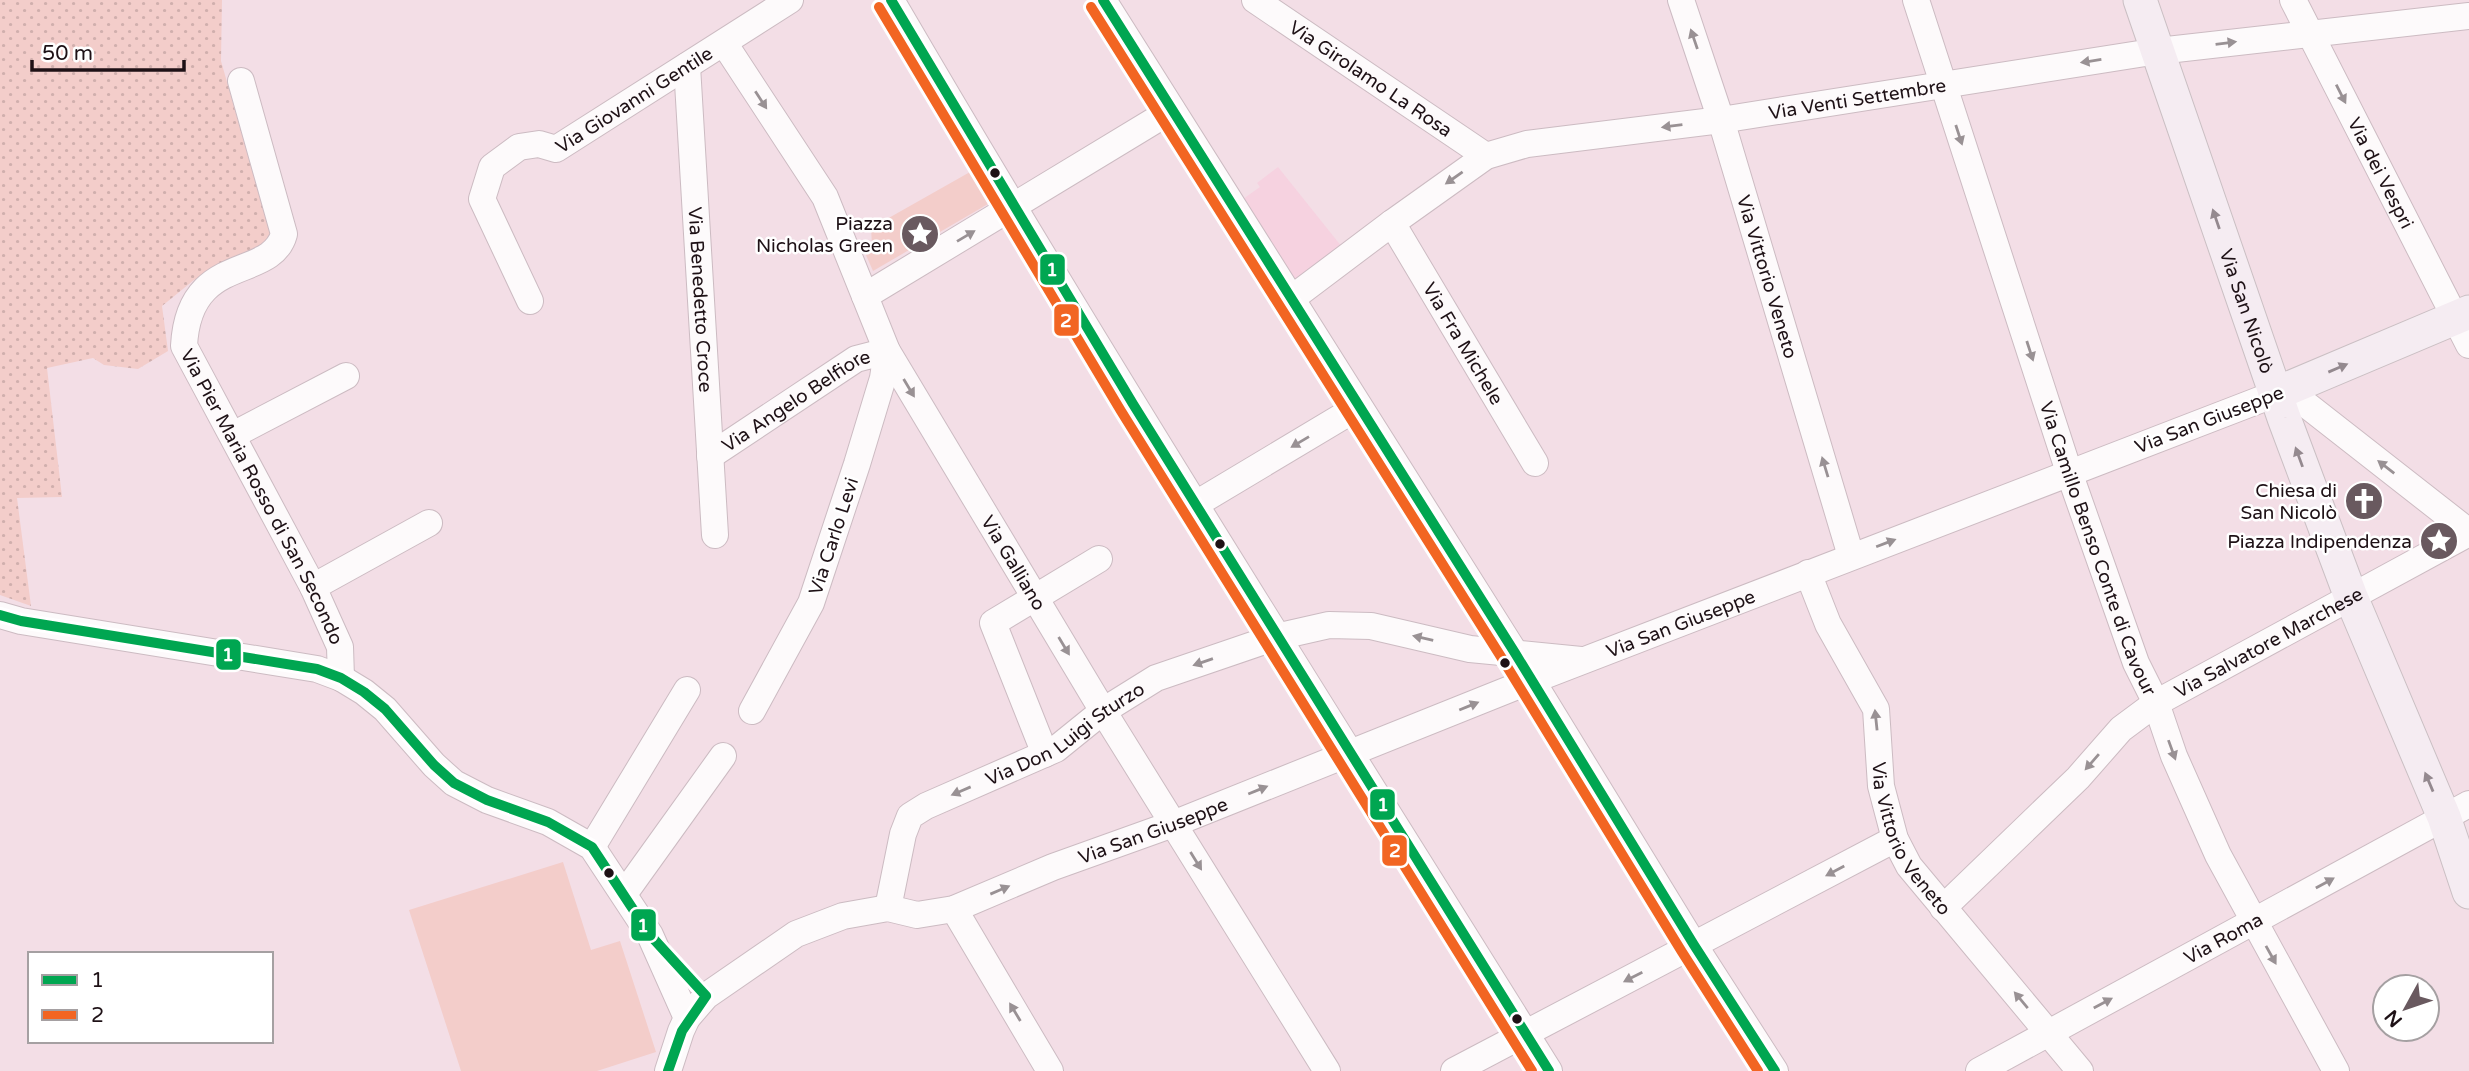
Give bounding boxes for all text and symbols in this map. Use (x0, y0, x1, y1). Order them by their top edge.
street label: Via Girolamo La Rosa (1285, 16, 1456, 142)
scale bar (32, 28, 184, 72)
one-way arrow (1688, 28, 1699, 49)
one-way arrow (2215, 37, 2237, 48)
text: 50 m (42, 41, 93, 66)
street label: Via Giovanni Gentile (552, 42, 717, 158)
one-way arrow (2079, 56, 2101, 67)
street label: Via Venti Settembre (1767, 75, 1948, 124)
one-way arrow (2334, 84, 2346, 104)
one-way arrow (755, 90, 768, 110)
street label: Via dei Vespri (2343, 114, 2418, 233)
one-way arrow (1661, 120, 1683, 131)
one-way arrow (1954, 125, 1965, 146)
unlabelled marker (988, 166, 1002, 180)
one-way arrow (1445, 171, 1463, 185)
street label: Via Vittorio Veneto (1732, 193, 1802, 361)
street label: Via Benedetto Croce (683, 206, 716, 393)
one-way arrow (2210, 208, 2221, 229)
place label: Piazza Nicholas Green (756, 213, 893, 257)
place icon: Piazza Nicholas Green (899, 213, 941, 255)
one-way arrow (957, 229, 976, 242)
street label: Via San Nicolò (2215, 246, 2278, 376)
line badge: 1 (1039, 253, 1066, 286)
text: 1 (1046, 259, 1058, 281)
street label: Via Fra Michele (1418, 279, 1508, 409)
line badge: 2 (1053, 303, 1080, 337)
text: 2 (1060, 310, 1072, 332)
one-way arrow (2025, 341, 2035, 362)
street label: Via Pier Maria Rosso di San Secondo (176, 346, 347, 648)
street label: Via Angelo Belfiore (718, 346, 873, 457)
one-way arrow (2328, 362, 2349, 373)
one-way arrow (903, 379, 916, 398)
street label: Via San Giuseppe (2132, 381, 2287, 458)
street label: Via Camillo Benso Conte di Cavour (2035, 399, 2161, 700)
one-way arrow (1290, 436, 1309, 448)
one-way arrow (2293, 446, 2304, 467)
one-way arrow (1819, 456, 1829, 477)
one-way arrow (2377, 459, 2395, 474)
street label: Via Carlo Levi (805, 475, 863, 598)
place label: Chiesa di San Nicolò (2240, 480, 2337, 524)
church icon: Chiesa di San Nicolò (2343, 480, 2385, 522)
street label: Via Galliano (976, 512, 1050, 614)
place icon: Piazza Indipendenza (2418, 520, 2460, 562)
place label: Piazza Indipendenza (2227, 531, 2412, 553)
unlabelled marker (1213, 537, 1227, 551)
one-way arrow (1876, 537, 1897, 548)
street label: Via Salvatore Marchese (2171, 583, 2367, 703)
street label: Via San Giuseppe (1603, 585, 1758, 663)
one-way arrow (1412, 632, 1434, 643)
one-way arrow (1058, 637, 1070, 656)
line badge: 1 (215, 638, 242, 671)
text: 1 (222, 644, 234, 666)
unlabelled marker (1498, 656, 1512, 670)
one-way arrow (1192, 657, 1213, 668)
street label: Via Don Luigi Sturzo (982, 678, 1149, 791)
one-way arrow (1459, 700, 1480, 711)
one-way arrow (1870, 709, 1881, 731)
one-way arrow (2167, 739, 2178, 760)
one-way arrow (2084, 753, 2100, 771)
street label: Via Vittorio Veneto (1867, 761, 1955, 920)
one-way arrow (2423, 771, 2434, 792)
one-way arrow (1247, 784, 1268, 795)
one-way arrow (950, 786, 971, 797)
line badge: 1 (1369, 788, 1396, 821)
street label: Via San Giuseppe (1076, 793, 1231, 869)
text: 1 (1377, 794, 1389, 816)
line badge: 2 (1381, 834, 1408, 867)
text: 2 (1389, 840, 1401, 862)
one-way arrow (1190, 851, 1203, 870)
one-way arrow (1824, 864, 1844, 876)
unlabelled marker (602, 866, 616, 880)
one-way arrow (2315, 877, 2334, 889)
one-way arrow (990, 884, 1010, 896)
line badge: 1 (630, 908, 657, 942)
street label: Via Roma (2180, 908, 2267, 969)
text: 1 (637, 915, 649, 937)
one-way arrow (2264, 945, 2276, 965)
legend (28, 952, 273, 1043)
text: 1 (91, 968, 104, 993)
one-way arrow (1623, 971, 1643, 982)
north arrow (2371, 973, 2441, 1043)
one-way arrow (2014, 991, 2029, 1008)
one-way arrow (2094, 998, 2114, 1010)
text: 2 (91, 1003, 104, 1028)
one-way arrow (1009, 1003, 1021, 1022)
text: N (2380, 1005, 2407, 1031)
unlabelled marker (1510, 1012, 1524, 1026)

